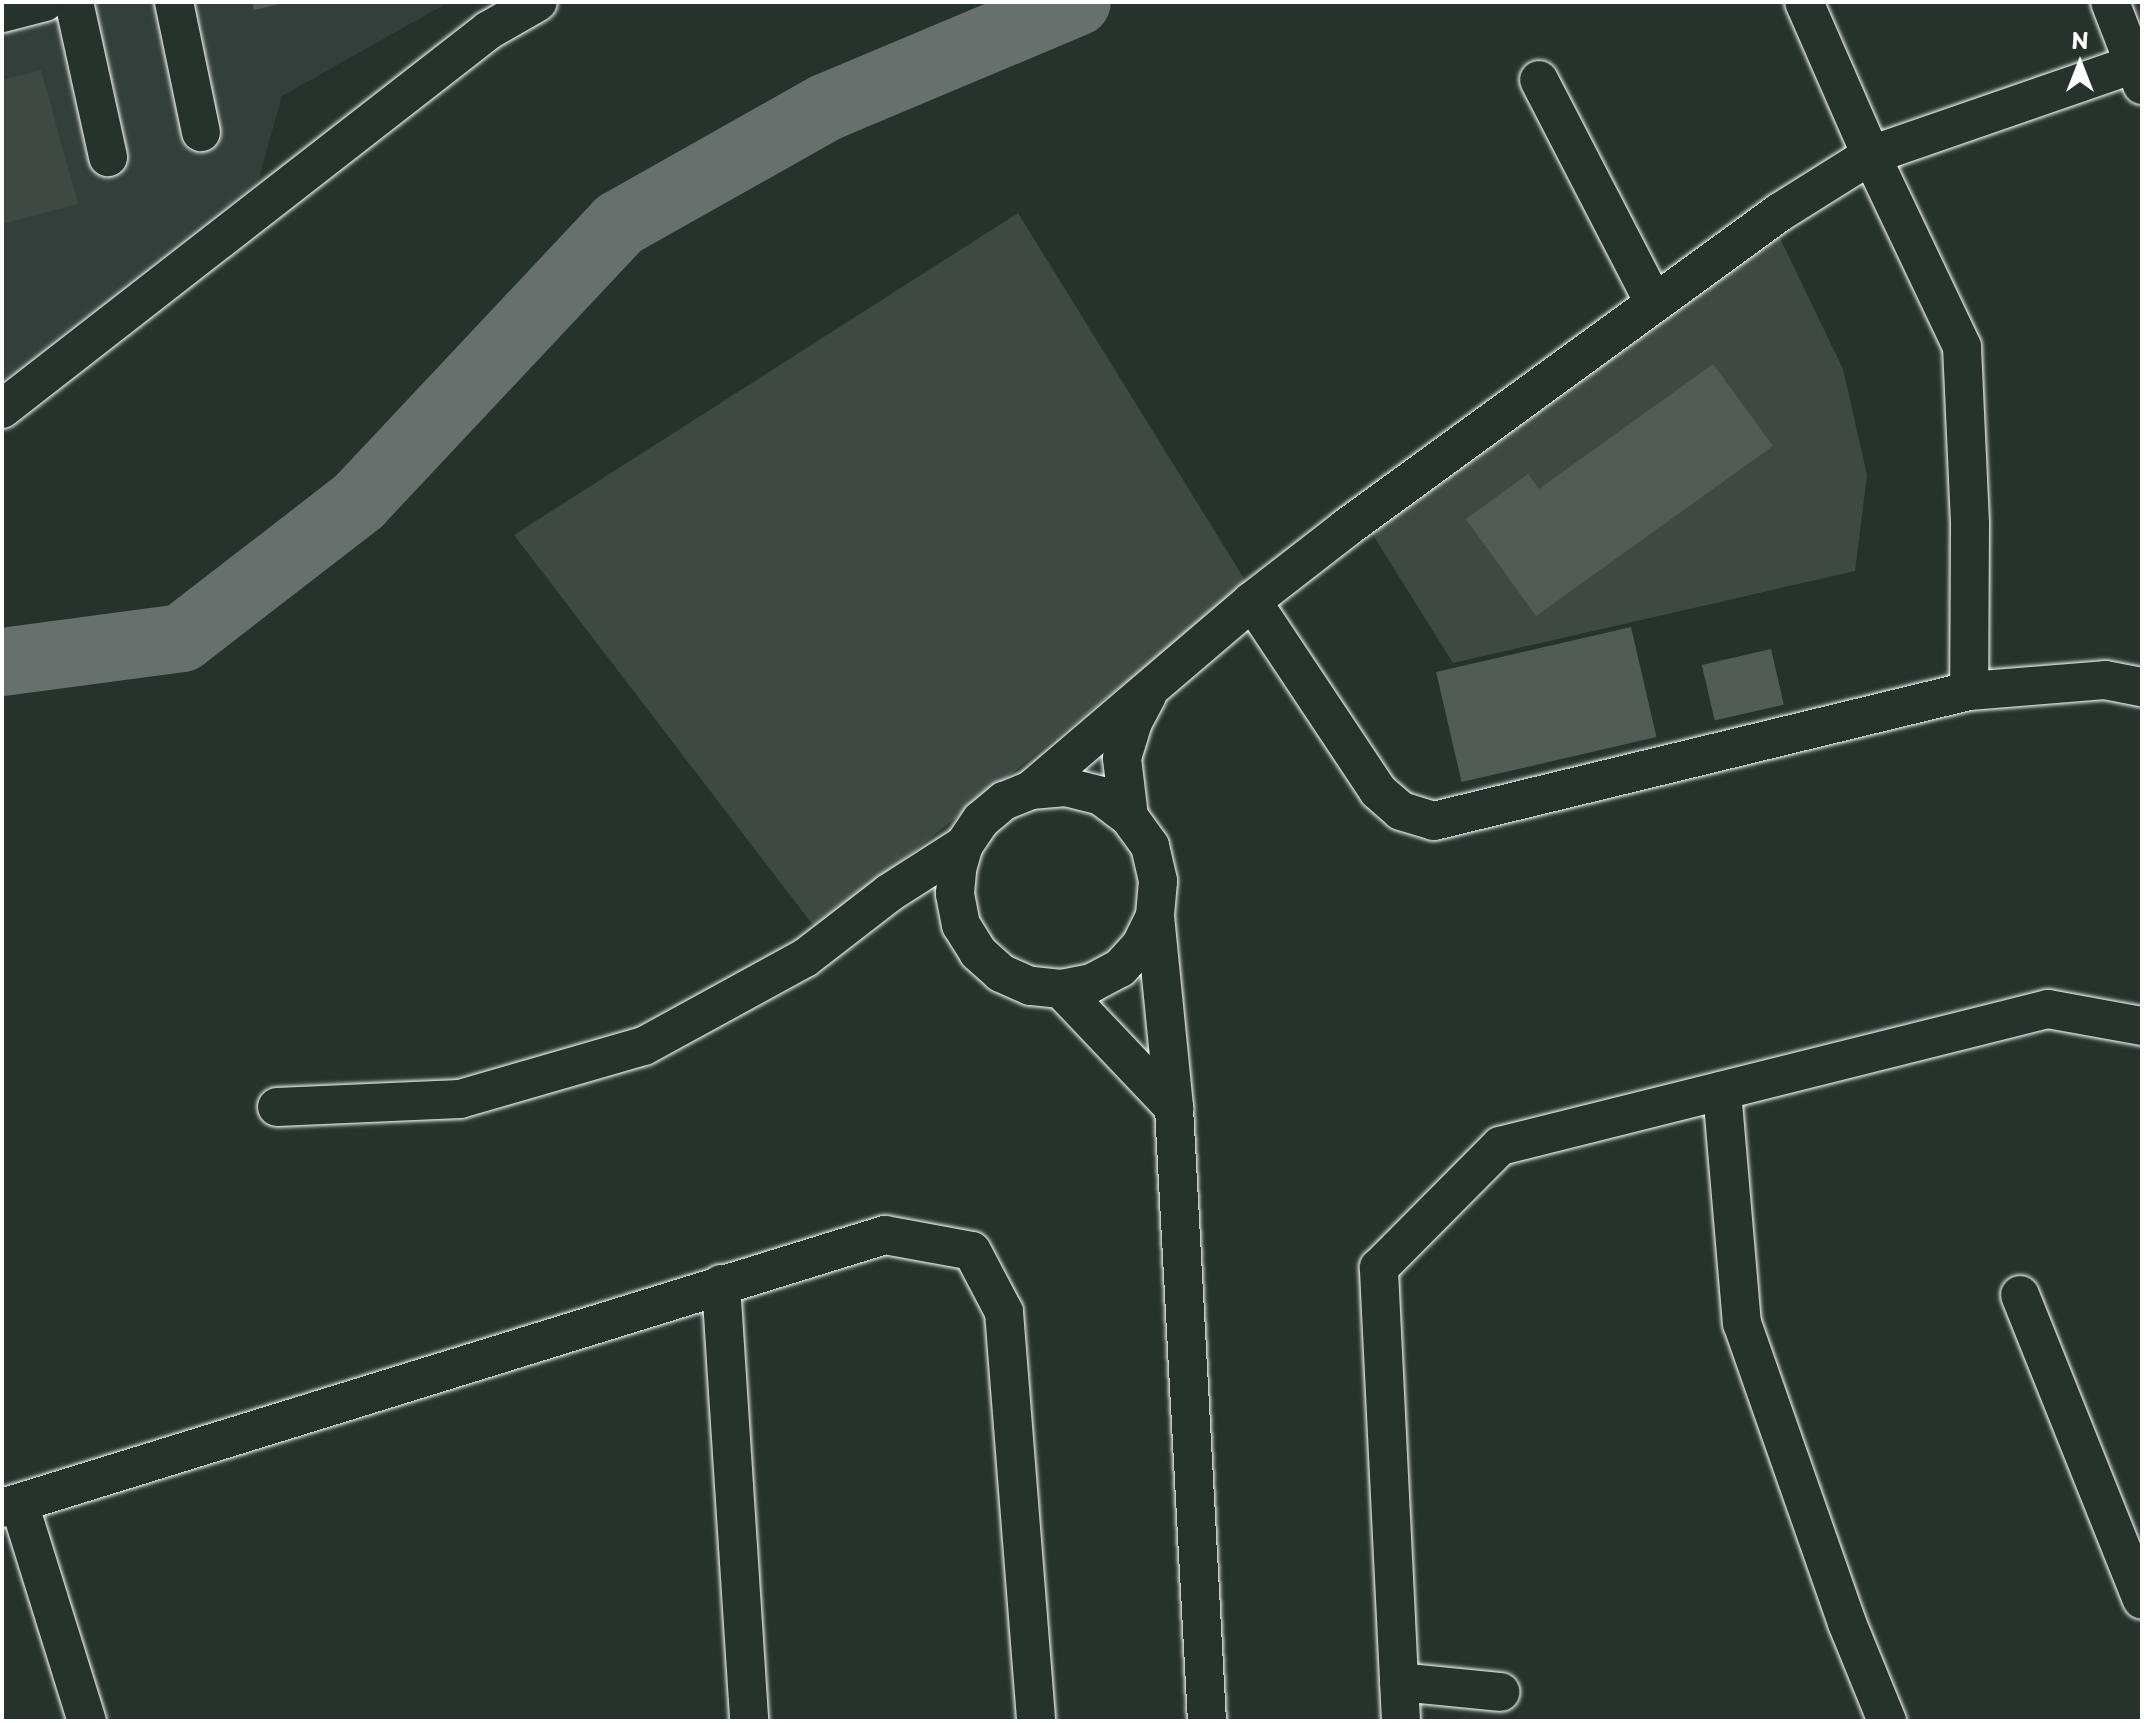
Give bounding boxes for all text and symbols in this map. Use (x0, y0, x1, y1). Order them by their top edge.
text: N (2071, 23, 2089, 56)
north arrow (2040, 24, 2120, 104)

